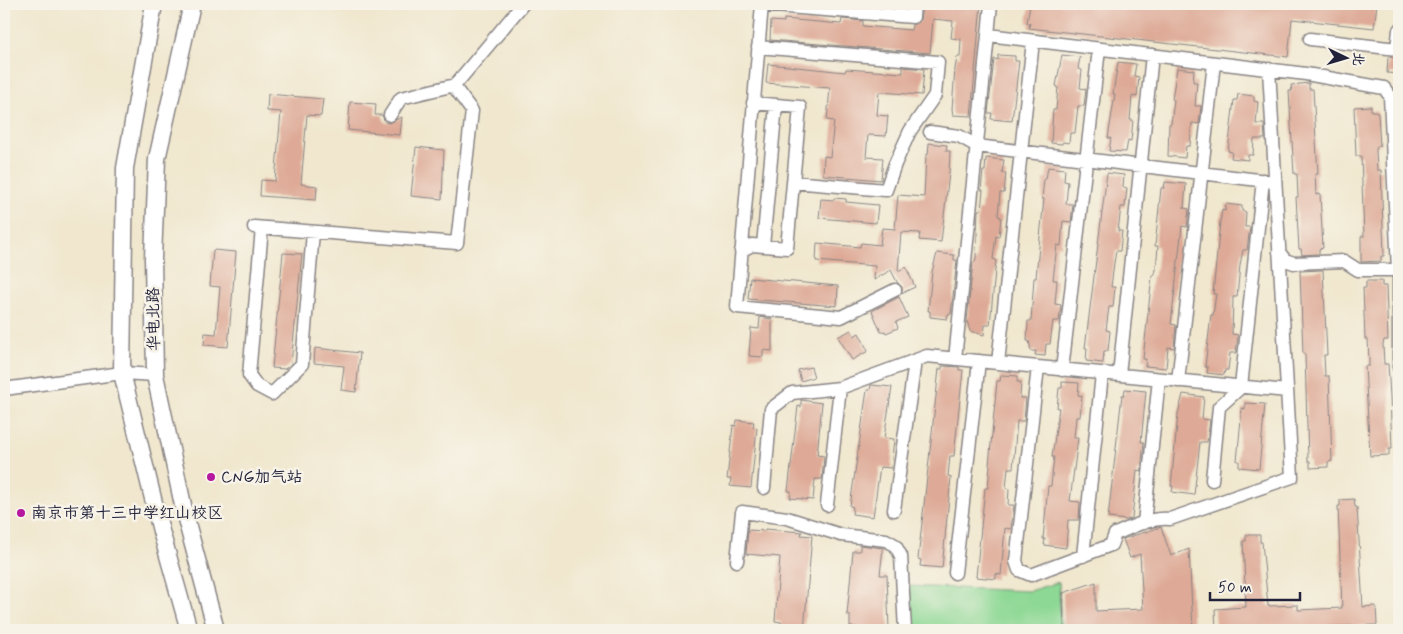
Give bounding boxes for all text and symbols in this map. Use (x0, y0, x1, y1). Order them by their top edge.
north arrow (1320, 32, 1370, 82)
text: 北 (1348, 51, 1368, 67)
street label: 华电北路 (143, 287, 165, 351)
place label: CNG加气站 (221, 467, 302, 488)
marker: CNG加气站 (205, 471, 217, 483)
place label: 南京市第十三中学红山校区 (31, 503, 223, 524)
marker: 南京市第十三中学红山校区 (15, 507, 27, 519)
scale bar (1210, 569, 1300, 601)
text: 50 m (1218, 578, 1252, 598)

